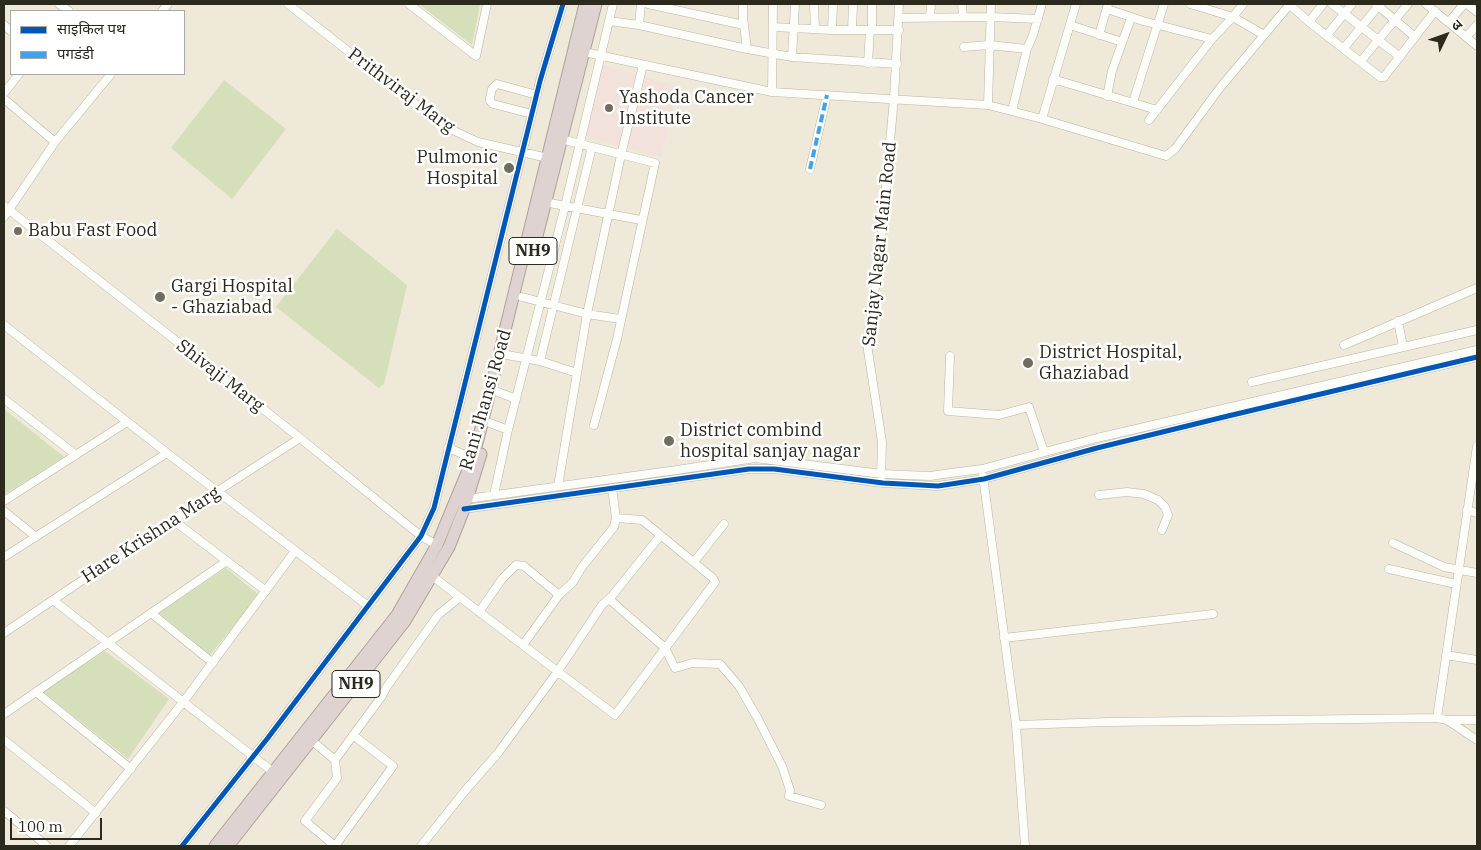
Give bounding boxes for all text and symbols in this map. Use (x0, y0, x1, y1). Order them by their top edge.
legend (10, 10, 185, 75)
north arrow (1421, 10, 1471, 60)
text: उ (1448, 16, 1467, 34)
text: साइकिल पथ (57, 19, 126, 38)
text: पगडंडी (57, 44, 94, 63)
street label: Prithviraj Marg (343, 44, 459, 138)
place label: Yashoda Cancer Institute (619, 87, 754, 130)
marker: Yashoda Cancer Institute (603, 102, 615, 114)
street label: Sanjay Nagar Main Road (858, 140, 902, 348)
place label: Pulmonic Hospital (416, 147, 498, 190)
marker: Pulmonic Hospital (502, 161, 516, 175)
place label: Babu Fast Food (28, 220, 158, 242)
marker: Babu Fast Food (12, 225, 24, 237)
road number: NH9 (509, 238, 557, 264)
place label: Gargi Hospital - Ghaziabad (171, 276, 293, 318)
marker: Gargi Hospital - Ghaziabad (153, 290, 167, 304)
street label: Rani Jhansi Road (456, 327, 516, 473)
street label: Shivaji Marg (172, 335, 268, 417)
place label: District Hospital, Ghaziabad (1039, 342, 1182, 384)
marker: District Hospital, Ghaziabad (1021, 356, 1035, 370)
place label: District combind hospital sanjay nagar (680, 420, 860, 462)
marker: District combind hospital sanjay nagar (662, 434, 676, 448)
street label: Hare Krishna Marg (78, 482, 224, 588)
road number: NH9 (332, 671, 380, 698)
scale bar (12, 808, 105, 840)
text: 100 m (18, 817, 63, 836)

